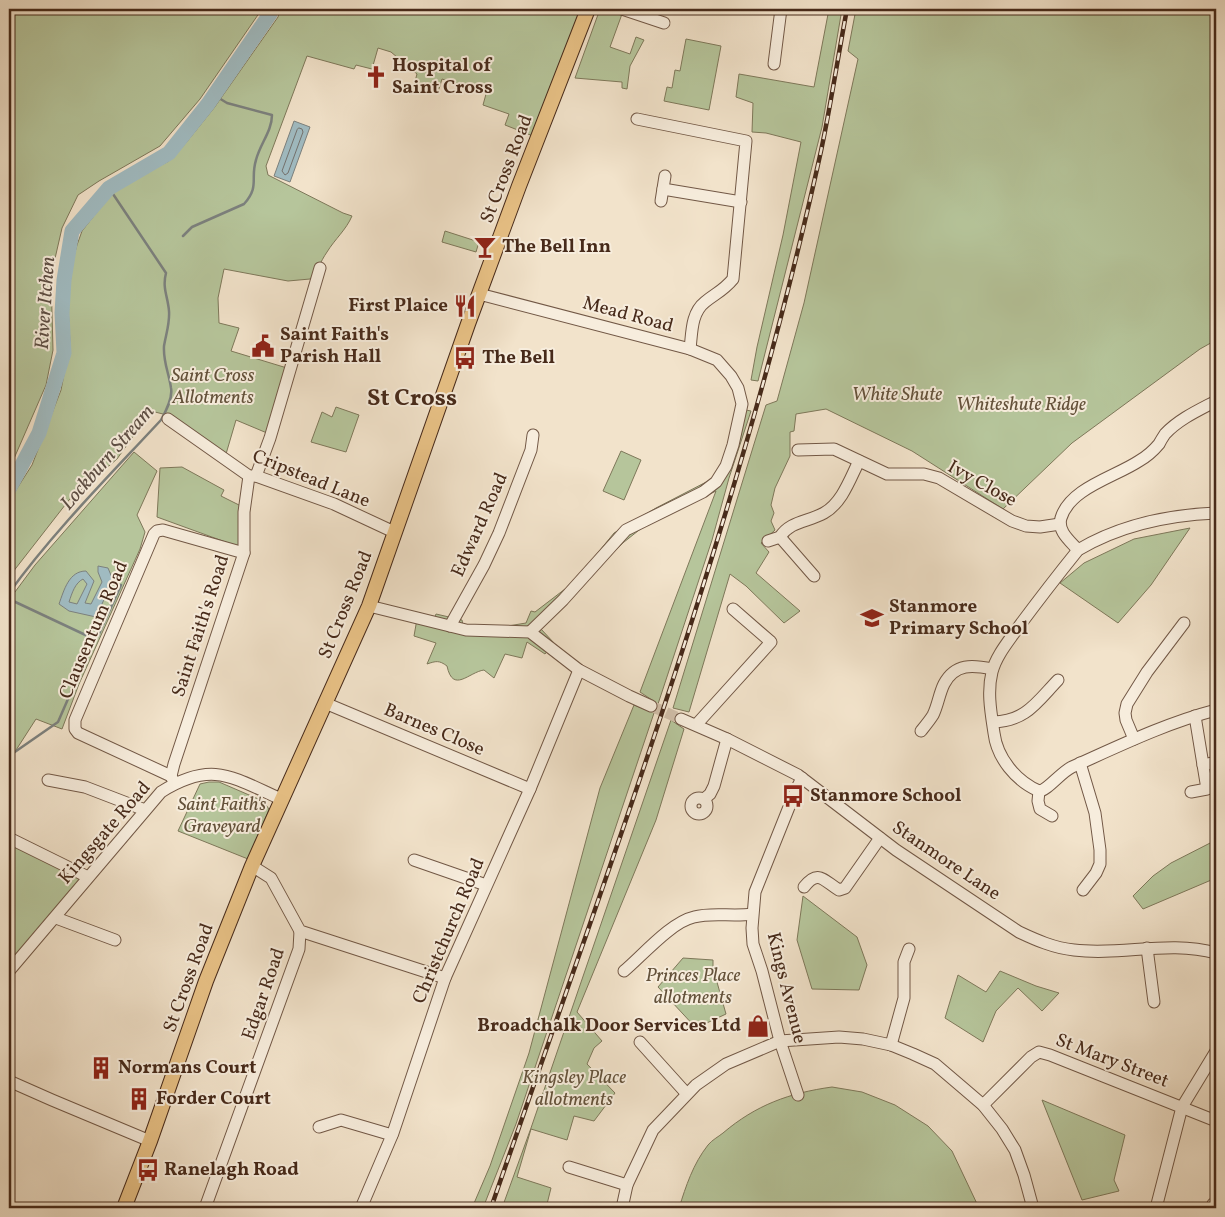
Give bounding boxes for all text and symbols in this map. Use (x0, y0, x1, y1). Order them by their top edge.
place label: Hospital of Saint Cross (392, 53, 493, 101)
church icon: Hospital of Saint Cross (363, 64, 389, 90)
street label: St Cross Road (474, 111, 540, 227)
bar icon: The Bell Inn (472, 234, 498, 260)
place label: The Bell Inn (502, 234, 611, 260)
water label: River Itchen (29, 255, 63, 351)
street label: Mead Road (580, 290, 676, 340)
place label: First Plaice (348, 293, 448, 319)
restaurant icon: First Plaice (452, 293, 478, 319)
place label: Saint Faith's Parish Hall (280, 322, 389, 370)
public building icon: Saint Faith's Parish Hall (250, 333, 276, 359)
bus stop icon: The Bell (452, 345, 478, 371)
place label: The Bell (482, 345, 555, 371)
park label: Saint Cross Allotments (171, 363, 255, 411)
district label: St Cross (367, 382, 457, 416)
park label: White Shute (852, 382, 942, 408)
park label: Whiteshute Ridge (956, 392, 1086, 418)
water label: Lockburn Stream (54, 399, 162, 517)
street label: Cripstead Lane (248, 444, 374, 514)
street label: Ivy Close (943, 454, 1021, 514)
street label: Edward Road (445, 469, 515, 581)
street label: St Cross Road (313, 547, 379, 663)
street label: Saint Faith's Road (166, 552, 236, 700)
street label: Clausentum Road (53, 557, 135, 703)
place label: Stanmore Primary School (889, 594, 1028, 642)
school or university icon: Stanmore Primary School (859, 605, 885, 631)
street label: Barnes Close (380, 697, 488, 763)
street label: Kingsgate Road (53, 776, 157, 890)
bus stop icon: Stanmore School (780, 783, 806, 809)
place label: Stanmore School (810, 783, 961, 809)
park label: Saint Faith's Graveyard (178, 792, 266, 840)
street label: Stanmore Lane (886, 815, 1006, 907)
street label: Christchurch Road (407, 854, 491, 1008)
street label: St Cross Road (157, 920, 221, 1036)
street label: Kings Avenue (760, 930, 812, 1046)
street label: Edgar Road (236, 944, 292, 1044)
park label: Princes Place allotments (645, 963, 741, 1011)
place label: Broadchalk Door Services Ltd (477, 1013, 741, 1039)
shop icon: Broadchalk Door Services Ltd (745, 1013, 771, 1039)
street label: St Mary Street (1052, 1027, 1173, 1095)
building icon: Normans Court (88, 1055, 114, 1081)
place label: Normans Court (118, 1055, 256, 1081)
park label: Kingsley Place allotments (522, 1065, 626, 1113)
building icon: Forder Court (126, 1086, 152, 1112)
place label: Forder Court (156, 1086, 271, 1112)
bus stop icon: Ranelagh Road (135, 1157, 161, 1183)
place label: Ranelagh Road (164, 1157, 299, 1183)

